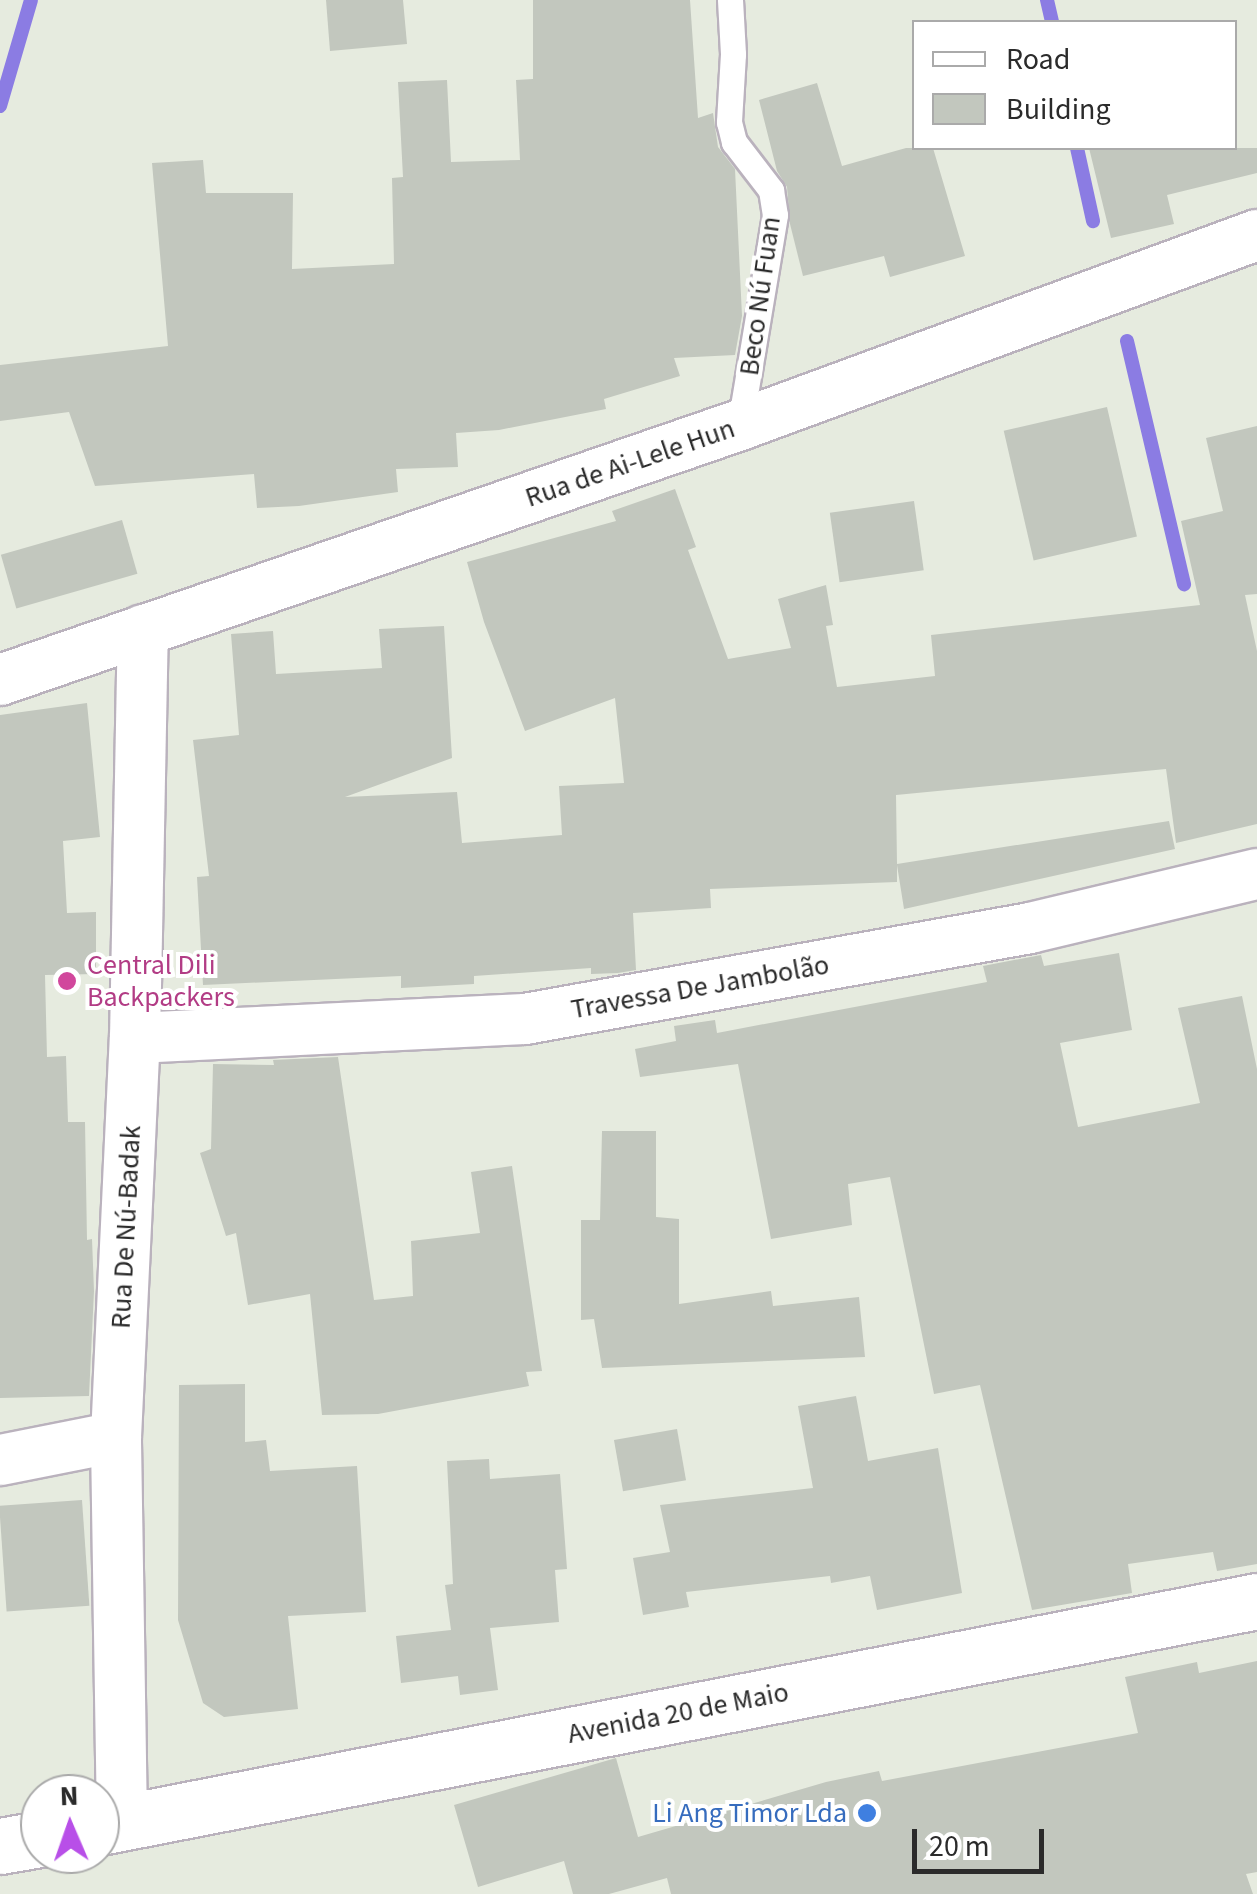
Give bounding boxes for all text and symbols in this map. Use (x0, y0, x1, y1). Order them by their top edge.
legend (912, 20, 1237, 150)
text: Road (1006, 38, 1070, 81)
text: Building (1006, 88, 1111, 131)
street label: Beco Nú Fuan (732, 214, 788, 378)
street label: Rua de Ai-Lele Hun (521, 411, 739, 515)
place label: Central Dili Backpackers (87, 948, 235, 1014)
street label: Travessa De Jambolão (568, 948, 832, 1026)
marker: Central Dili Backpackers (56, 970, 78, 992)
street label: Rua De Nú-Badak (104, 1124, 148, 1330)
street label: Avenida 20 de Maio (565, 1675, 791, 1751)
north arrow (20, 1774, 120, 1874)
text: N (59, 1776, 79, 1816)
place label: Li Ang Timor Lda (652, 1796, 847, 1830)
marker: Li Ang Timor Lda (856, 1802, 878, 1824)
scale bar (917, 1809, 1050, 1871)
text: 20 m (929, 1825, 990, 1868)

